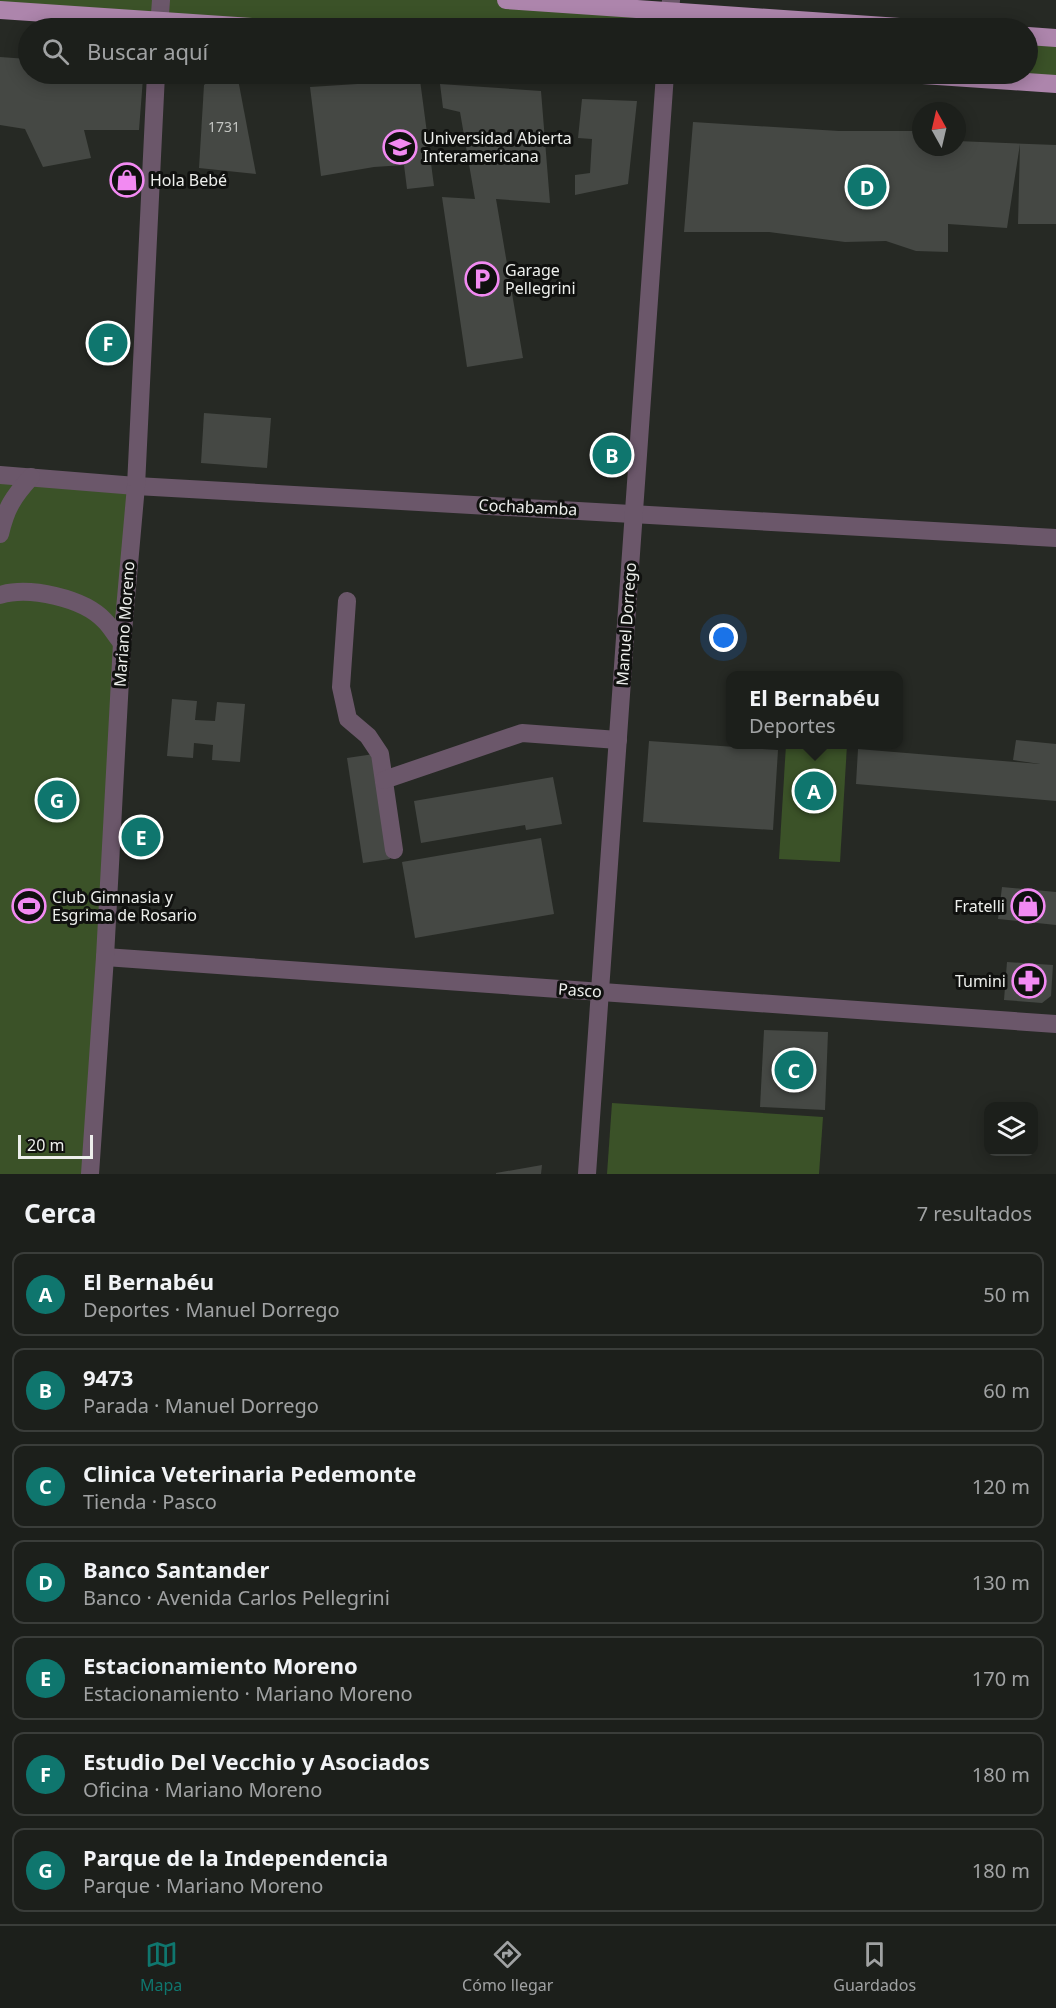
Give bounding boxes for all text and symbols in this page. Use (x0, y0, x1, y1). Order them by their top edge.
search box (18, 18, 1038, 84)
icon: search (39, 35, 72, 68)
text: Buscar aquí (87, 36, 208, 66)
north arrow (912, 102, 966, 156)
house number: 1731 (208, 117, 240, 136)
place label: Universidad Abierta Interamericana (423, 127, 572, 167)
school or university icon: Universidad Abierta Interamericana (382, 129, 418, 165)
shop icon: Hola Bebé (109, 162, 145, 198)
pin: D (848, 164, 886, 210)
place label: Hola Bebé (150, 169, 227, 191)
place label: Garage Pellegrini (505, 259, 576, 299)
parking icon: Garage Pellegrini (464, 261, 500, 297)
pin: F (88, 320, 128, 366)
pin: B (592, 432, 632, 478)
street label: Cochabamba (478, 493, 578, 521)
street label: Mariano Moreno (109, 560, 139, 688)
street label: Manuel Dorrego (611, 562, 641, 686)
your location (709, 623, 738, 652)
popup (726, 671, 903, 749)
text: El Bernabéu (749, 682, 880, 712)
text: Deportes (749, 712, 836, 739)
pin: A (794, 768, 834, 814)
pin: G (38, 778, 76, 822)
pin: E (122, 814, 160, 860)
place label: Club Gimnasia y Esgrima de Rosario (52, 886, 197, 926)
sports icon: Club Gimnasia y Esgrima de Rosario (11, 888, 47, 924)
shop icon: Fratelli (1010, 888, 1046, 924)
place label: Fratelli (954, 895, 1005, 917)
pharmacy icon: Tumini (1011, 963, 1047, 999)
place label: Tumini (955, 970, 1006, 992)
street label: Pasco (557, 978, 603, 1002)
pin: C (774, 1048, 814, 1092)
map controls (984, 1102, 1038, 1156)
button: layers (984, 1102, 1038, 1156)
scale bar (18, 1132, 93, 1160)
text: 20 m (27, 1134, 64, 1156)
text: Cerca (24, 1195, 96, 1231)
text: 7 resultados (917, 1200, 1032, 1227)
text: El Bernabéu (83, 1266, 214, 1296)
text: A (39, 1281, 52, 1308)
text: 50 m (983, 1281, 1030, 1308)
text: Deportes · Manuel Dorrego (83, 1296, 340, 1323)
text: 9473 (83, 1362, 133, 1392)
text: B (39, 1377, 52, 1404)
text: 60 m (983, 1377, 1030, 1404)
text: Parada · Manuel Dorrego (83, 1392, 319, 1419)
text: Clinica Veterinaria Pedemonte (83, 1458, 416, 1488)
text: C (39, 1473, 52, 1500)
text: 120 m (972, 1473, 1030, 1500)
text: Tienda · Pasco (83, 1488, 217, 1515)
text: Banco Santander (83, 1554, 269, 1584)
text: D (38, 1569, 53, 1596)
text: 130 m (972, 1569, 1030, 1596)
text: Banco · Avenida Carlos Pellegrini (83, 1584, 390, 1611)
text: Estacionamiento Moreno (83, 1650, 358, 1680)
text: E (40, 1665, 51, 1692)
text: 170 m (972, 1665, 1030, 1692)
text: Estacionamiento · Mariano Moreno (83, 1680, 413, 1707)
text: Estudio Del Vecchio y Asociados (83, 1746, 430, 1776)
text: F (40, 1761, 51, 1788)
text: 180 m (972, 1761, 1030, 1788)
text: Oficina · Mariano Moreno (83, 1776, 322, 1803)
text: Parque de la Independencia (83, 1842, 388, 1872)
text: G (38, 1857, 53, 1884)
text: 180 m (972, 1857, 1030, 1884)
text: Parque · Mariano Moreno (83, 1872, 323, 1899)
tab: Mapa (140, 1938, 182, 1996)
tab: Cómo llegar (462, 1938, 553, 1996)
tab: Guardados (833, 1938, 916, 1996)

